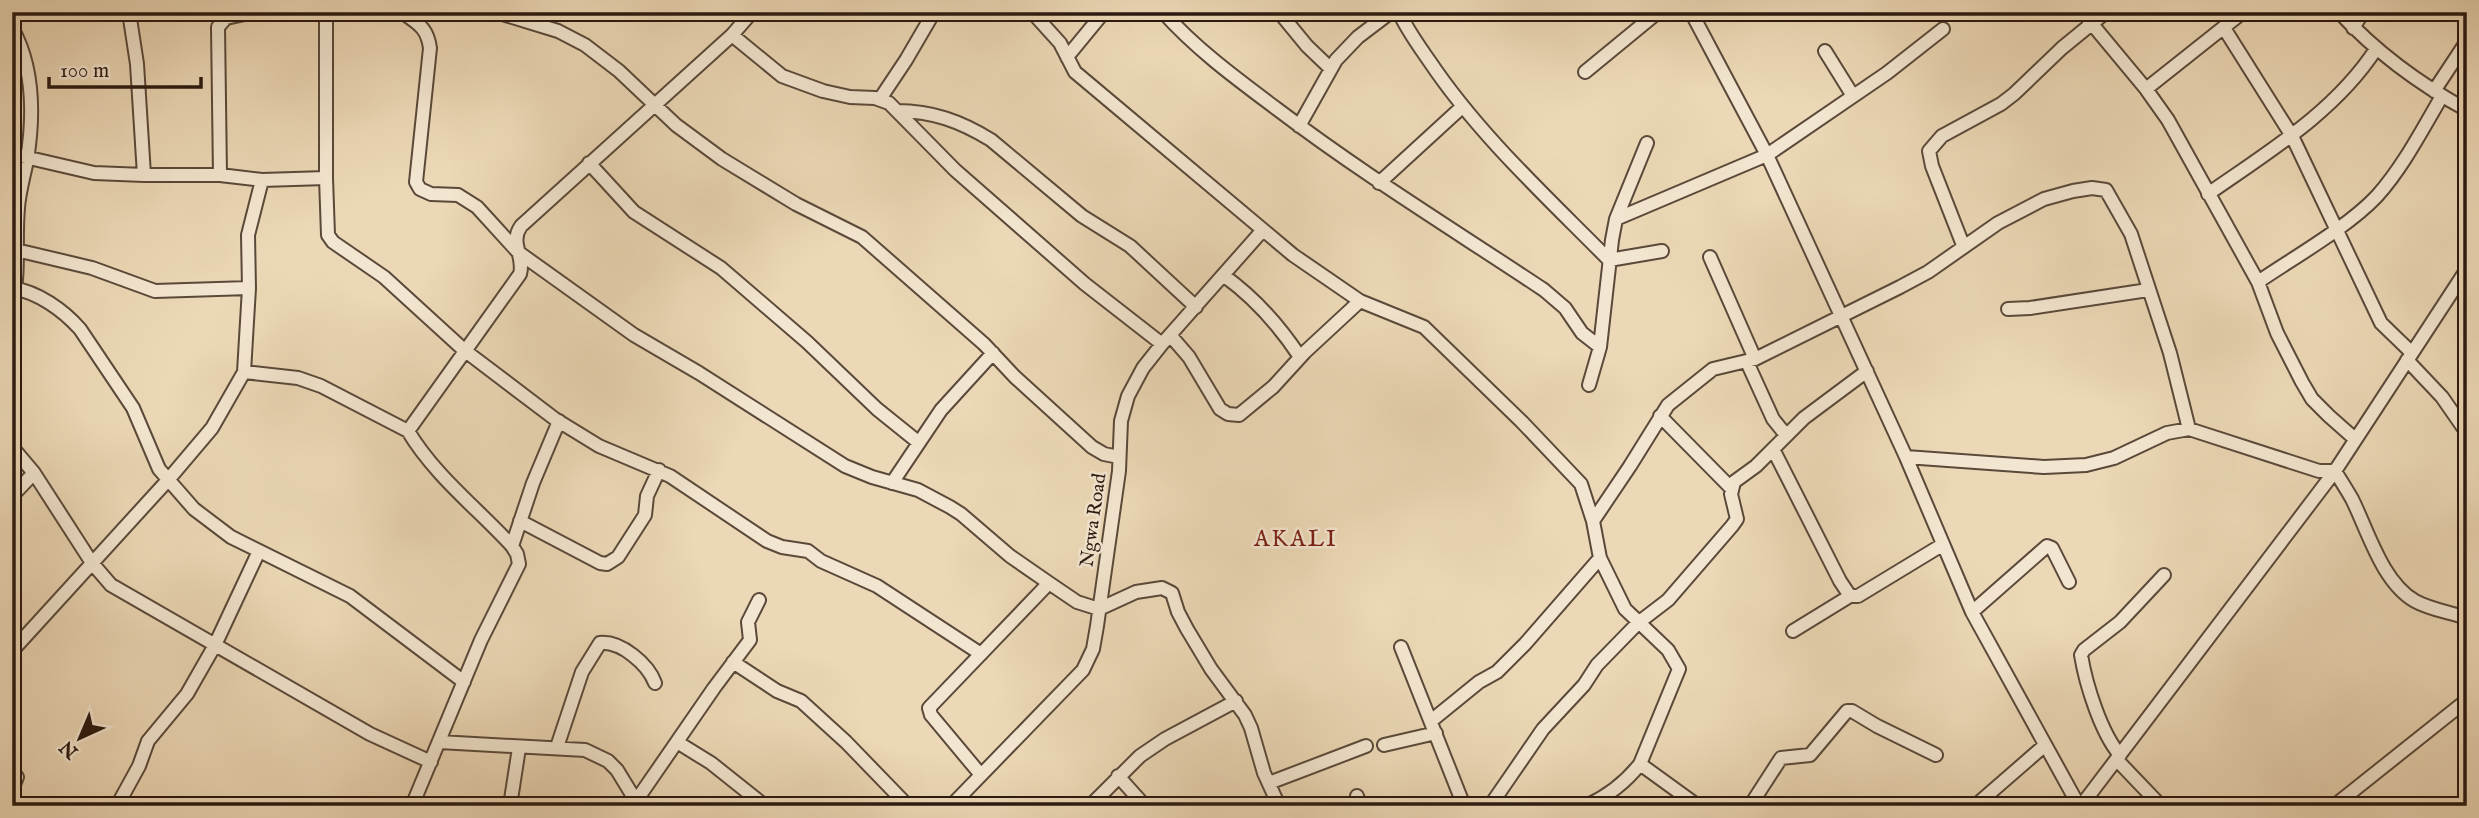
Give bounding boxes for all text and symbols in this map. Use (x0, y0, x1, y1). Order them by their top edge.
scale bar (49, 46, 201, 90)
text: 100 m (60, 58, 109, 85)
street label: Ngwa Road (1076, 471, 1113, 569)
district label: AKALI (1253, 525, 1338, 554)
north arrow (46, 702, 116, 772)
text: N (55, 734, 85, 764)

